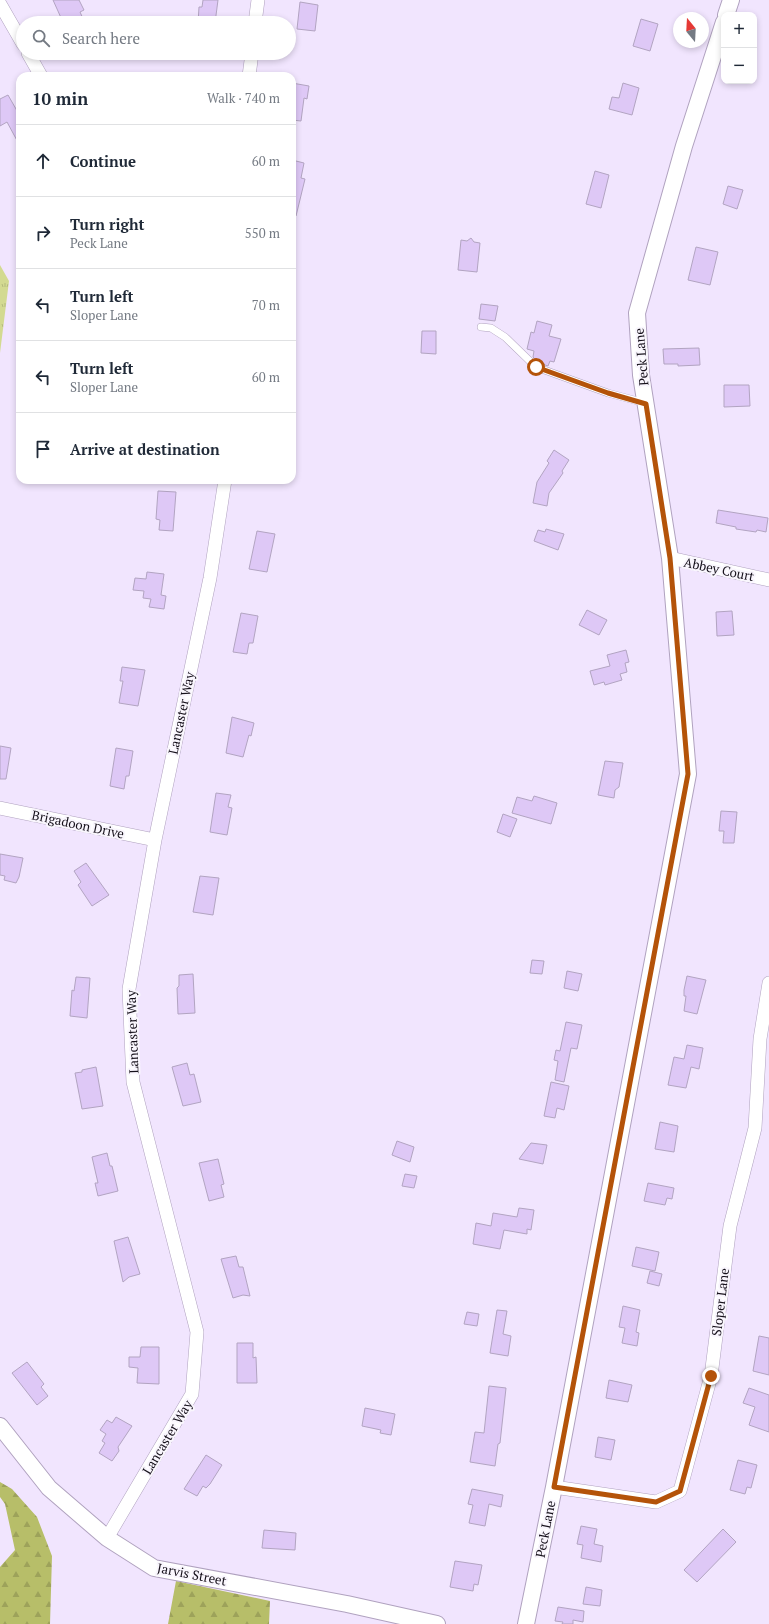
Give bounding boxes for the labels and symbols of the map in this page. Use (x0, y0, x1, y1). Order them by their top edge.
north arrow (673, 12, 709, 48)
street label: Peck Lane (630, 327, 652, 387)
route start (527, 358, 545, 376)
street label: Abbey Court (682, 553, 756, 585)
street label: Lancaster Way (164, 670, 199, 756)
street label: Brigadoon Drive (30, 805, 126, 843)
street label: Lancaster Way (122, 989, 142, 1074)
street label: Sloper Lane (707, 1267, 733, 1337)
route end (702, 1367, 720, 1385)
street label: Lancaster Way (138, 1396, 196, 1477)
street label: Peck Lane (531, 1499, 559, 1559)
street label: Jarvis Street (156, 1558, 228, 1590)

